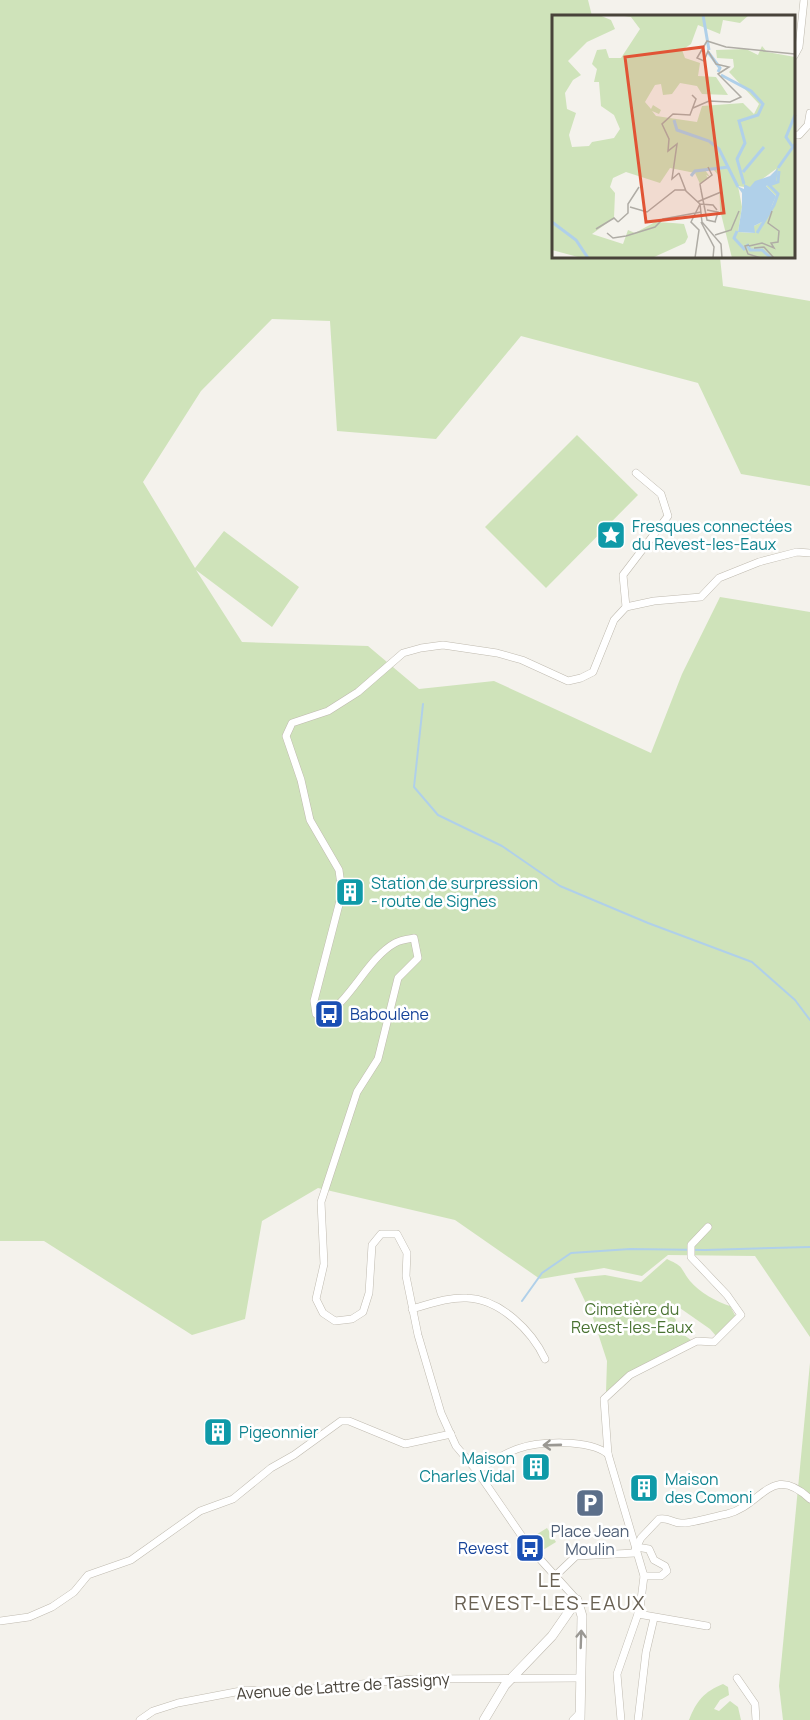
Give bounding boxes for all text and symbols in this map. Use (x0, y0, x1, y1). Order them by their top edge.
inset map (552, 15, 795, 258)
place label: Fresques connectées du Revest-les-Eaux (632, 515, 792, 555)
place icon: Fresques connectées du Revest-les-Eaux (595, 519, 627, 551)
place label: Station de surpression - route de Signes (371, 872, 538, 912)
building icon: Station de surpression - route de Signes (334, 876, 366, 908)
bus stop icon: Baboulène (313, 998, 345, 1030)
place label: Baboulène (350, 1003, 429, 1025)
park label: Cimetière du Revest-les-Eaux (571, 1298, 694, 1338)
building icon: Pigeonnier (202, 1416, 234, 1448)
place label: Pigeonnier (239, 1421, 319, 1443)
one-way arrow (542, 1439, 562, 1450)
place label: Maison Charles Vidal (420, 1447, 515, 1487)
building icon: Maison Charles Vidal (520, 1451, 552, 1483)
place label: Maison des Comoni (665, 1468, 753, 1508)
building icon: Maison des Comoni (628, 1472, 660, 1504)
parking icon: Place Jean Moulin (574, 1487, 606, 1519)
place label: Place Jean Moulin (551, 1520, 629, 1560)
bus stop icon: Revest (514, 1532, 546, 1564)
place label: Revest (458, 1537, 509, 1559)
district label: LE REVEST-LES-EAUX (454, 1566, 646, 1616)
one-way arrow (575, 1629, 587, 1649)
street label: Avenue de Lattre de Tassigny (235, 1668, 451, 1704)

